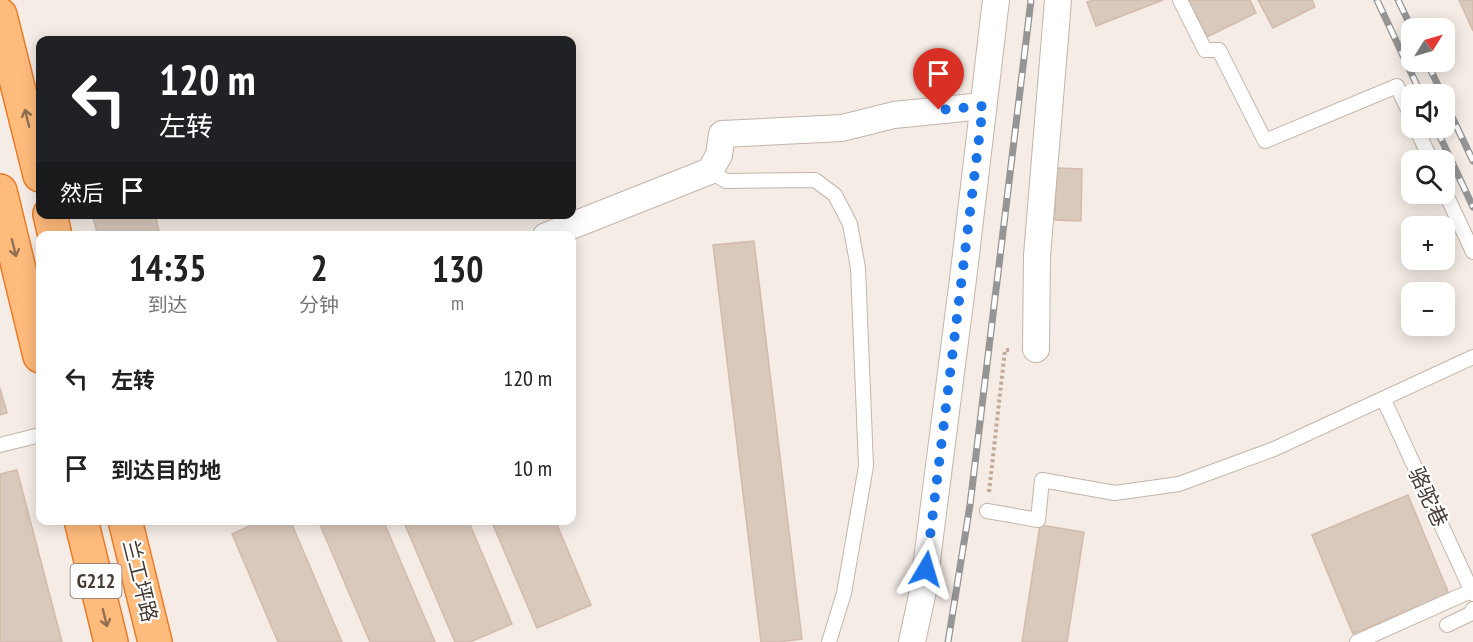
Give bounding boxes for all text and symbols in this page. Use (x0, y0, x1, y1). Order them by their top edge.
north arrow (1401, 18, 1455, 72)
map controls (1401, 18, 1455, 336)
pin (913, 48, 964, 110)
text: 120 m (159, 52, 256, 107)
icon: arrive (922, 57, 955, 90)
icon: left (60, 60, 138, 138)
button: sound (1401, 84, 1455, 138)
one-way arrow (20, 109, 32, 128)
text: 左转 (159, 109, 213, 143)
button: search (1401, 150, 1455, 204)
icon: arrive (116, 174, 149, 207)
text: 然后 (60, 179, 104, 207)
button: + (1401, 216, 1455, 270)
one-way arrow (8, 238, 20, 257)
text: 14:35 (129, 244, 207, 291)
text: 2 (311, 244, 328, 291)
text: 130 (432, 245, 483, 292)
button: − (1401, 282, 1455, 336)
text: m (451, 290, 464, 316)
text: 到达 (148, 292, 188, 318)
text: 分钟 (299, 292, 339, 318)
icon: left (60, 362, 93, 395)
text: 120 m (503, 364, 552, 392)
text: 左转 (111, 366, 155, 394)
icon: arrive (60, 452, 93, 485)
text: 10 m (513, 454, 552, 482)
text: 到达目的地 (111, 456, 221, 484)
street label: 骆驼巷 (1403, 463, 1454, 531)
street label: 兰工坪路 (117, 537, 164, 625)
position arrow (894, 537, 958, 601)
road number: G212 (70, 564, 122, 598)
one-way arrow (100, 608, 112, 627)

